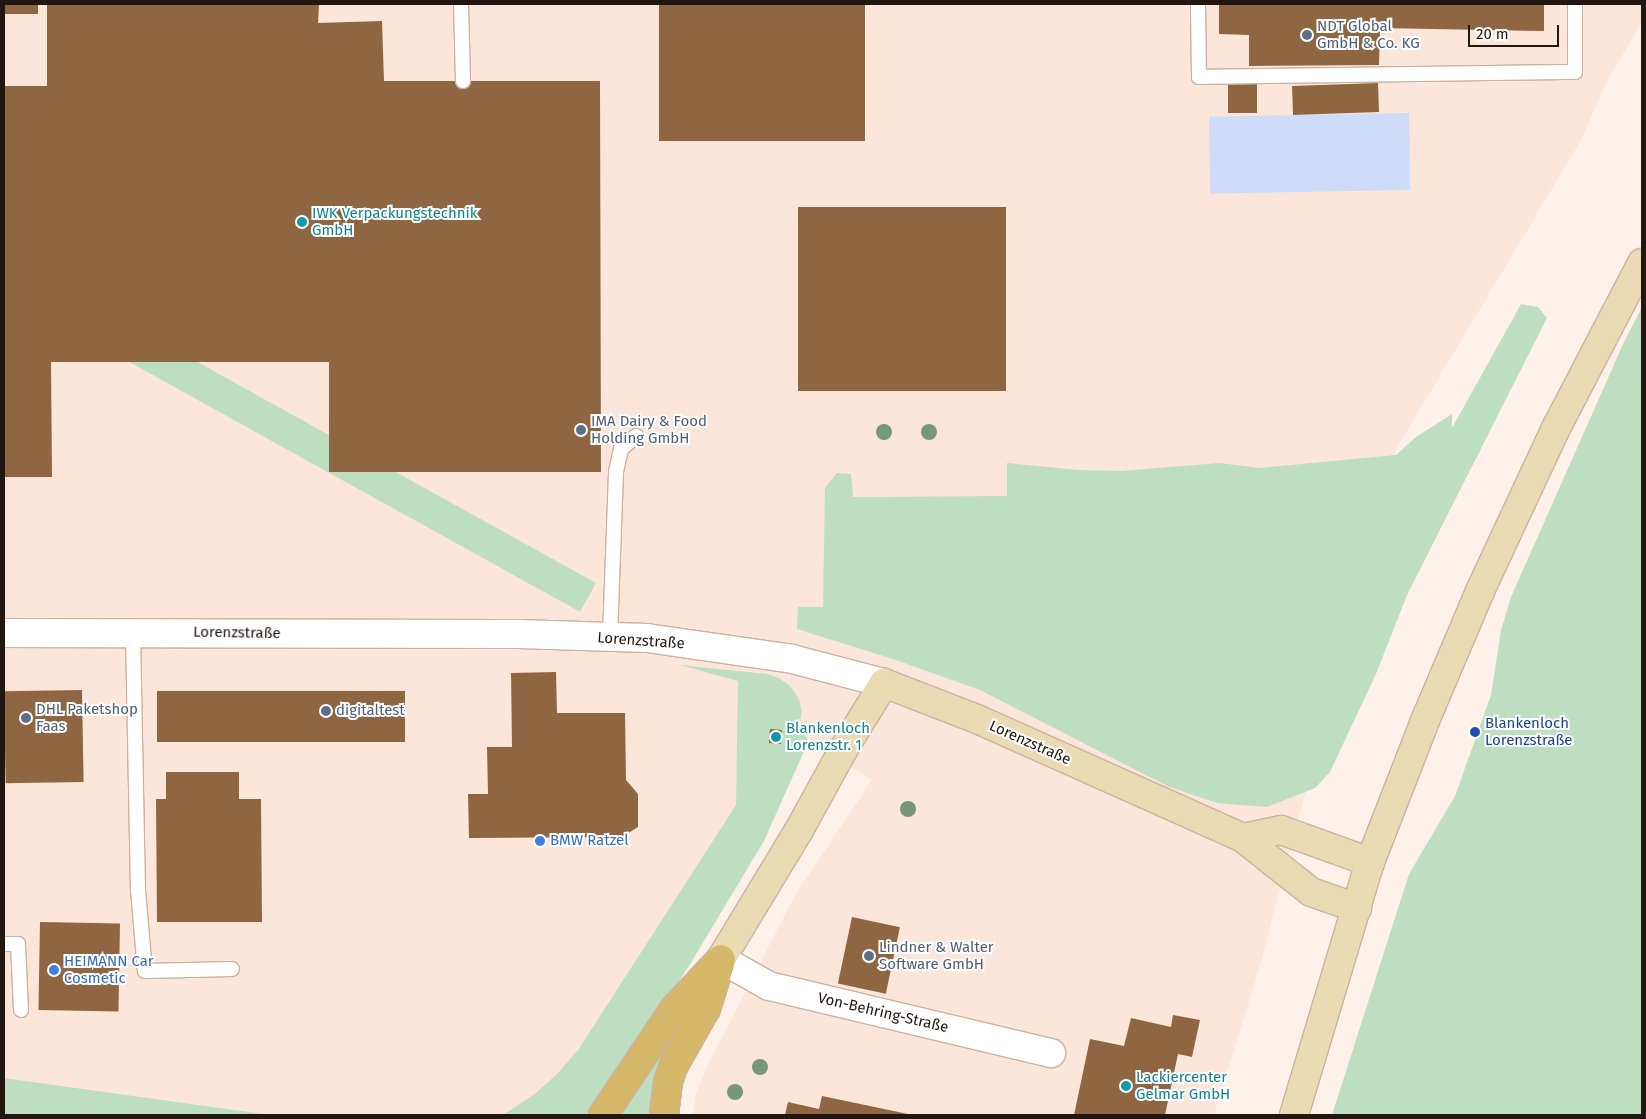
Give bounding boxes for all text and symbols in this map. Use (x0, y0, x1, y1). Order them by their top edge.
scale bar (1471, 15, 1562, 47)
place label: NDT Global GmbH & Co. KG (1317, 17, 1420, 52)
text: 20 m (1476, 25, 1509, 43)
marker: NDT Global GmbH & Co. KG (1301, 29, 1313, 41)
place label: IWK Verpackungstechnik GmbH (312, 204, 477, 239)
marker: IWK Verpackungstechnik GmbH (296, 216, 308, 228)
place label: IMA Dairy & Food Holding GmbH (591, 412, 707, 447)
marker: IMA Dairy & Food Holding GmbH (575, 424, 587, 436)
street label: Lorenzstraße (193, 623, 281, 643)
street label: Lorenzstraße (597, 629, 685, 653)
place label: DHL Paketshop Faas (36, 700, 138, 735)
place label: digitaltest (336, 702, 405, 720)
marker: digitaltest (320, 705, 332, 717)
marker: DHL Paketshop Faas (20, 712, 32, 724)
place label: Blankenloch Lorenzstraße (1485, 714, 1573, 749)
street label: Lorenzstraße (986, 717, 1074, 769)
place label: Blankenloch Lorenzstr. 1 (786, 719, 870, 754)
marker: Blankenloch Lorenzstraße (1469, 726, 1481, 738)
marker: Blankenloch Lorenzstr. 1 (770, 731, 782, 743)
place label: BMW Ratzel (550, 832, 629, 850)
marker: BMW Ratzel (534, 835, 546, 847)
place label: Lindner & Walter Software GmbH (879, 938, 994, 973)
marker: Lindner & Walter Software GmbH (863, 950, 875, 962)
place label: HEIMANN Car Cosmetic (64, 952, 154, 987)
marker: HEIMANN Car Cosmetic (48, 964, 60, 976)
street label: Von-Behring-Straße (816, 989, 950, 1037)
place label: Lackiercenter Gelmar GmbH (1136, 1068, 1230, 1103)
marker: Lackiercenter Gelmar GmbH (1120, 1080, 1132, 1092)

